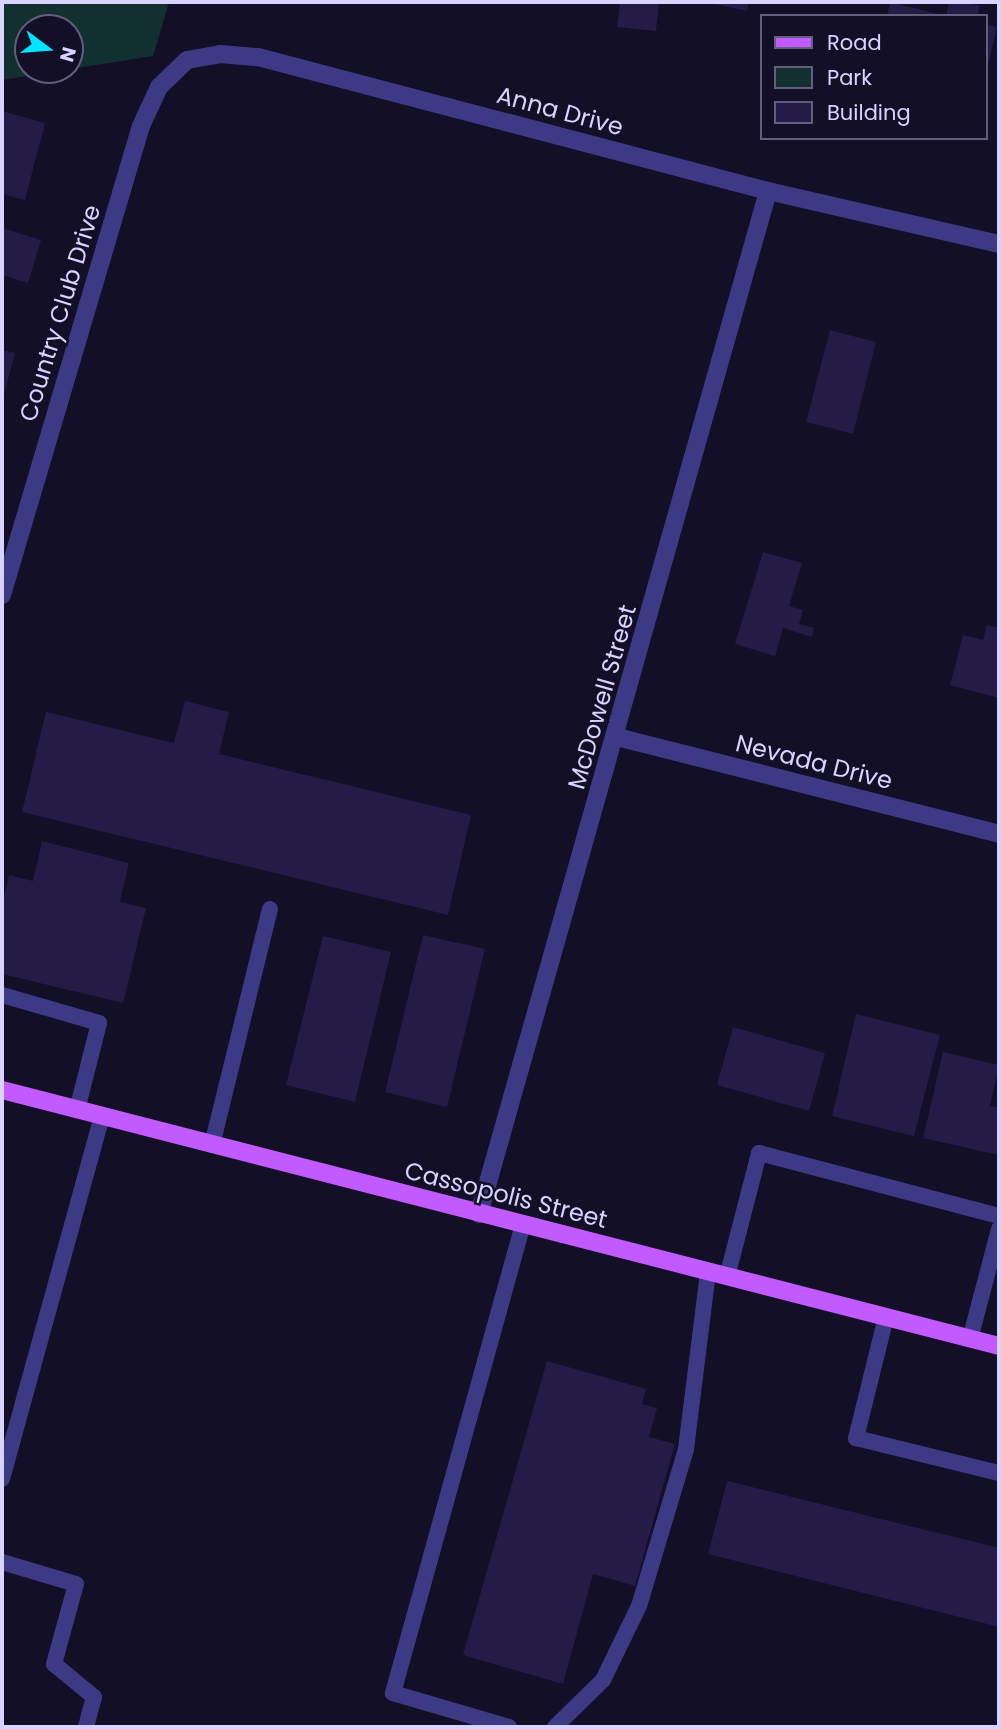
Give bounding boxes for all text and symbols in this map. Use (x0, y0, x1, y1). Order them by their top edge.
north arrow (14, 14, 84, 84)
legend (760, 14, 987, 140)
text: Road (827, 28, 882, 57)
text: N (53, 44, 83, 65)
text: Park (827, 63, 872, 92)
street label: Anna Drive (494, 80, 626, 142)
text: Building (827, 98, 911, 127)
street label: Country Club Drive (13, 201, 107, 425)
street label: McDowell Street (562, 601, 642, 793)
street label: Nevada Drive (733, 729, 895, 795)
street label: Cassopolis Street (402, 1156, 610, 1234)

